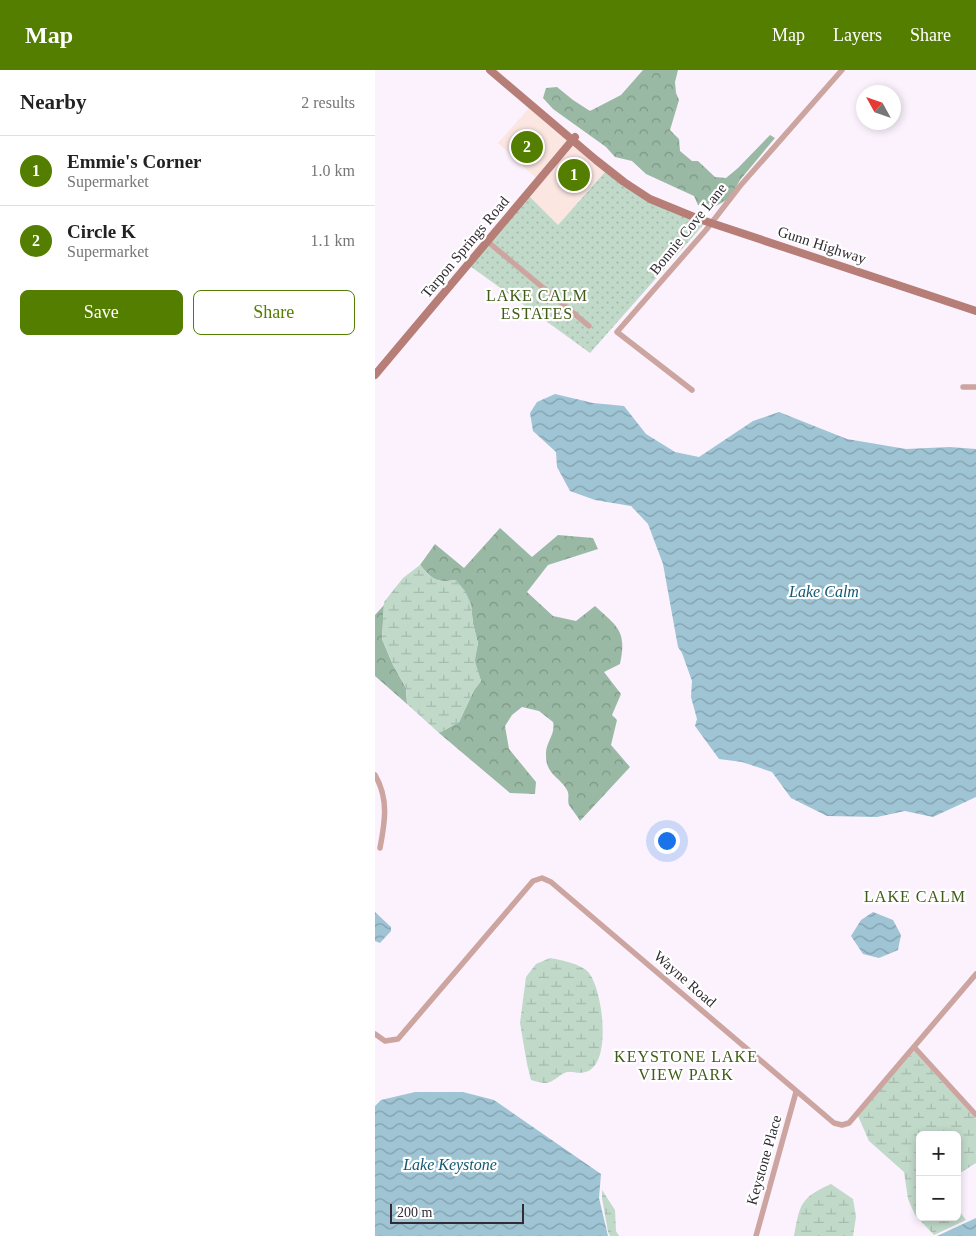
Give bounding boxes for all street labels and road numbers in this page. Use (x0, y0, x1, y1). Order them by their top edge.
street label: Bonnie Cove Lane (646, 180, 730, 278)
street label: Tarpon Springs Road (418, 193, 512, 301)
street label: Gunn Highway (776, 223, 869, 267)
street label: Wayne Road (651, 948, 720, 1011)
street label: Keystone Place (744, 1113, 785, 1207)

